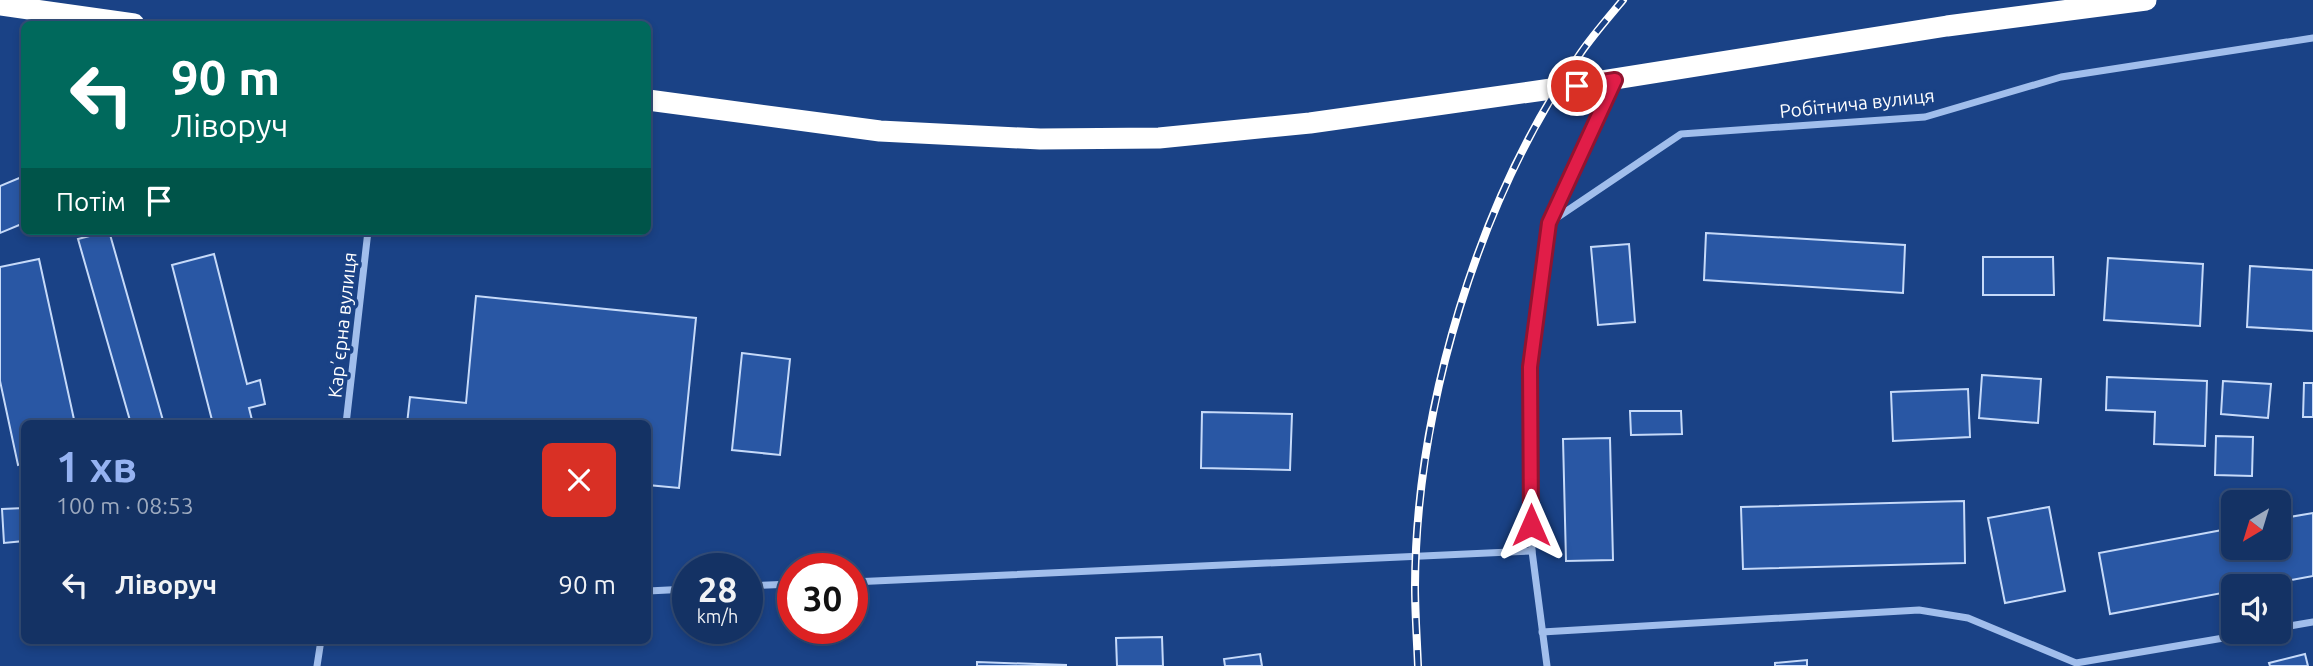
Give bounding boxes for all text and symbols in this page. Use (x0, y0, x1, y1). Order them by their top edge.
icon: left (56, 49, 147, 140)
text: 90 m (171, 49, 280, 104)
pin (1547, 56, 1607, 116)
icon: arrive (1558, 67, 1596, 105)
street label: Робітнича вулиця (1778, 84, 1936, 122)
text: Ліворуч (171, 107, 288, 143)
icon: arrive (140, 182, 178, 220)
text: Потім (56, 187, 126, 216)
street label: Карʼєрна вулиця (323, 251, 361, 399)
text: 1 хв (56, 443, 137, 490)
button: close (542, 443, 616, 517)
position arrow (1494, 488, 1568, 562)
north arrow (2221, 490, 2291, 560)
map controls (2221, 490, 2291, 644)
text: 100 m · 08:53 (56, 493, 194, 518)
speed limit sign: 30 (777, 553, 868, 644)
icon: left (56, 566, 94, 604)
text: 28 (698, 569, 737, 609)
text: Ліворуч (115, 570, 217, 599)
text: 90 m (558, 570, 616, 599)
button: sound (2221, 574, 2291, 644)
text: km/h (697, 606, 738, 626)

